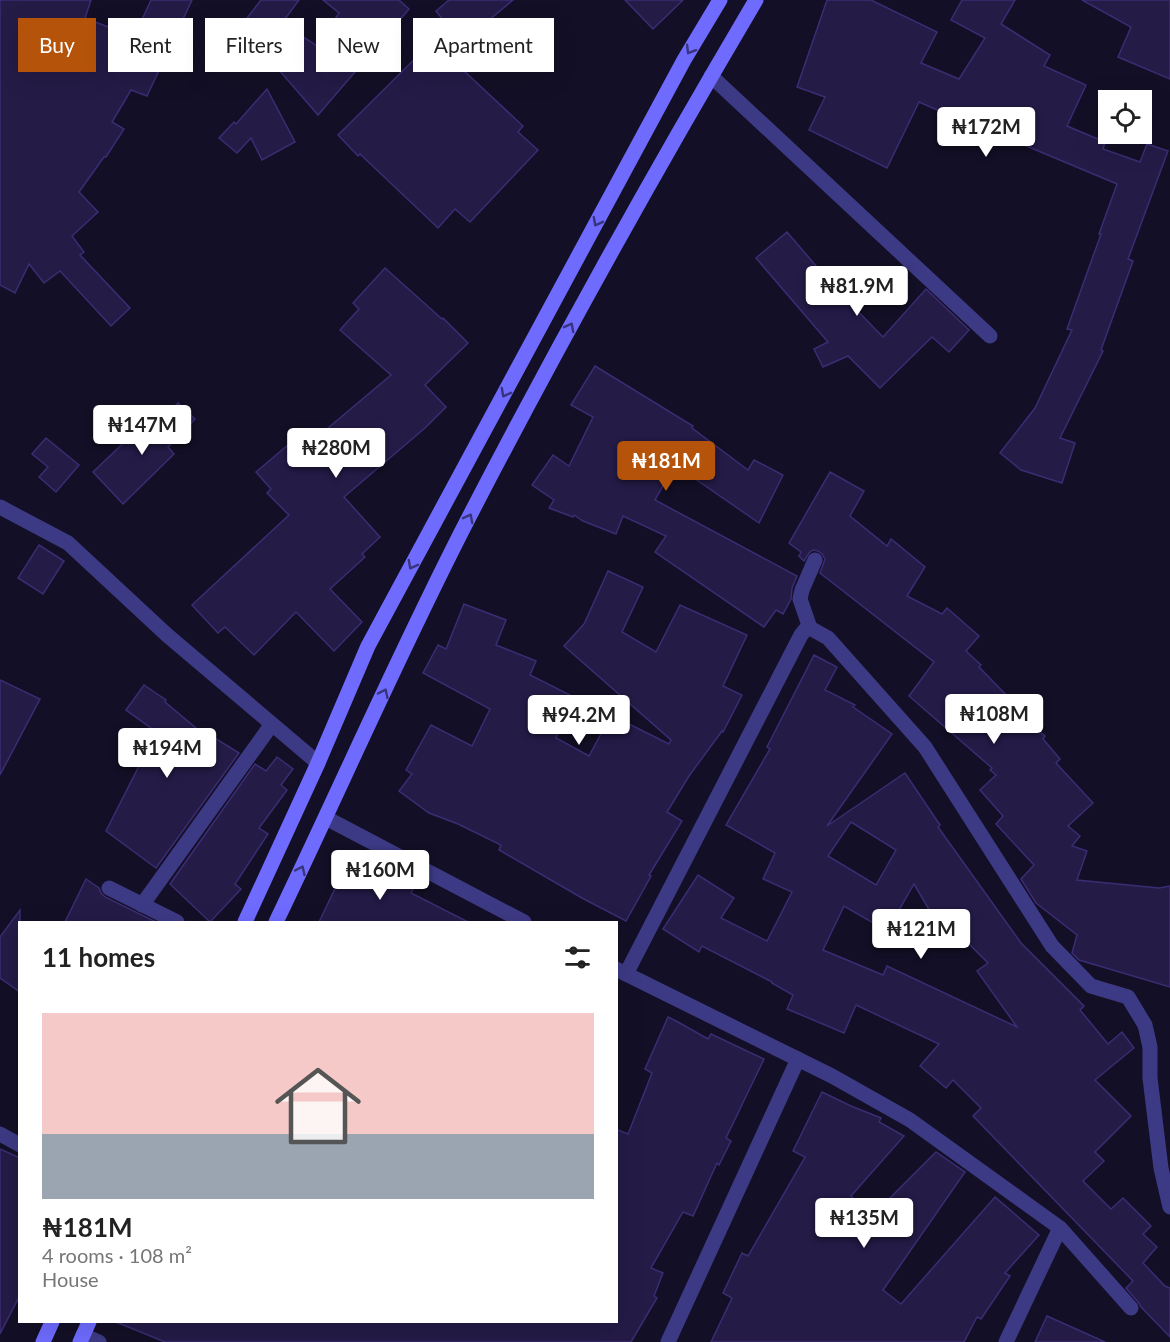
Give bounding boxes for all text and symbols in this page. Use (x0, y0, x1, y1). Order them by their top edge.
chip: Buy (18, 18, 96, 72)
chip: Rent (108, 18, 193, 72)
chip: Filters (205, 18, 304, 72)
chip: New (316, 18, 401, 72)
chip: Apartment (413, 18, 554, 72)
one-way arrow (686, 44, 698, 54)
map controls (1098, 90, 1152, 144)
button: locate (1098, 90, 1152, 144)
pin: ₦172M (944, 107, 1028, 158)
text: ₦172M (951, 114, 1021, 138)
one-way arrow (593, 215, 604, 226)
pin: ₦81.9M (808, 266, 906, 317)
text: ₦81.9M (820, 273, 894, 297)
one-way arrow (563, 323, 574, 333)
one-way arrow (501, 387, 512, 397)
pin: ₦147M (100, 405, 184, 456)
text: ₦147M (107, 412, 177, 436)
pin: ₦280M (294, 428, 378, 479)
text: ₦280M (301, 435, 371, 459)
pin: ₦181M (624, 441, 708, 492)
text: ₦181M (631, 448, 701, 472)
one-way arrow (462, 513, 473, 524)
one-way arrow (408, 559, 419, 569)
one-way arrow (377, 689, 389, 700)
pin: ₦108M (952, 694, 1036, 745)
pin: ₦94.2M (530, 695, 628, 746)
text: ₦108M (959, 701, 1029, 725)
text: ₦94.2M (542, 702, 616, 726)
pin: ₦194M (125, 728, 209, 779)
text: ₦194M (132, 735, 202, 759)
pin: ₦160M (338, 850, 422, 901)
text: ₦160M (345, 857, 415, 881)
one-way arrow (294, 865, 306, 876)
pin: ₦121M (879, 909, 963, 960)
text: ₦121M (886, 916, 956, 940)
text: 11 homes (42, 941, 155, 973)
icon: filters (561, 941, 594, 974)
icon: home (264, 1052, 372, 1160)
pin: ₦135M (822, 1198, 906, 1249)
text: ₦135M (829, 1205, 899, 1229)
text: ₦181M (42, 1211, 133, 1243)
text: 4 rooms · 108 m² (42, 1243, 192, 1267)
text: House (42, 1267, 99, 1291)

